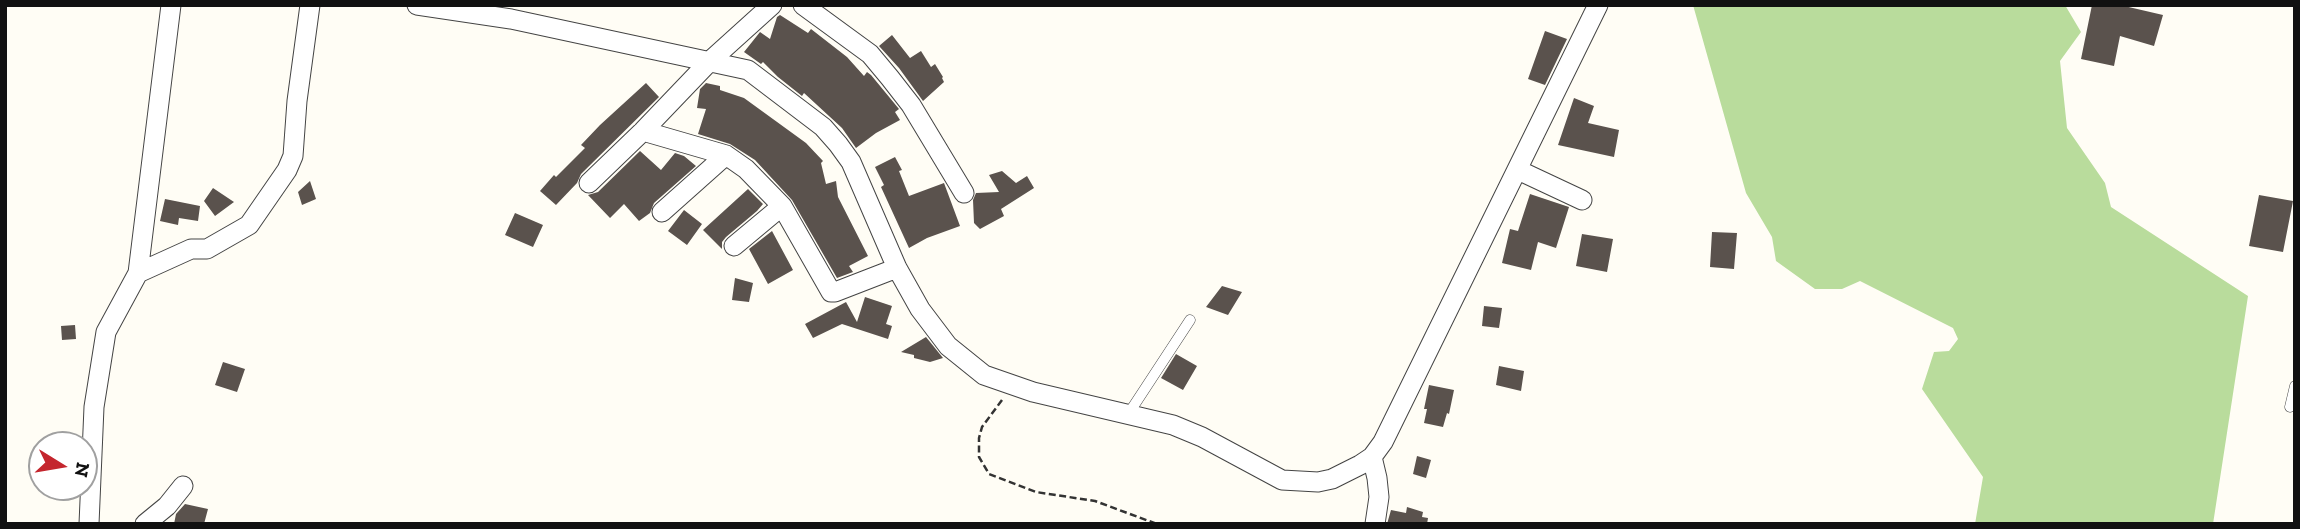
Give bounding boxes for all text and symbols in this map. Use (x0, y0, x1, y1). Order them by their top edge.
north arrow (28, 431, 98, 501)
text: N (69, 460, 95, 479)

